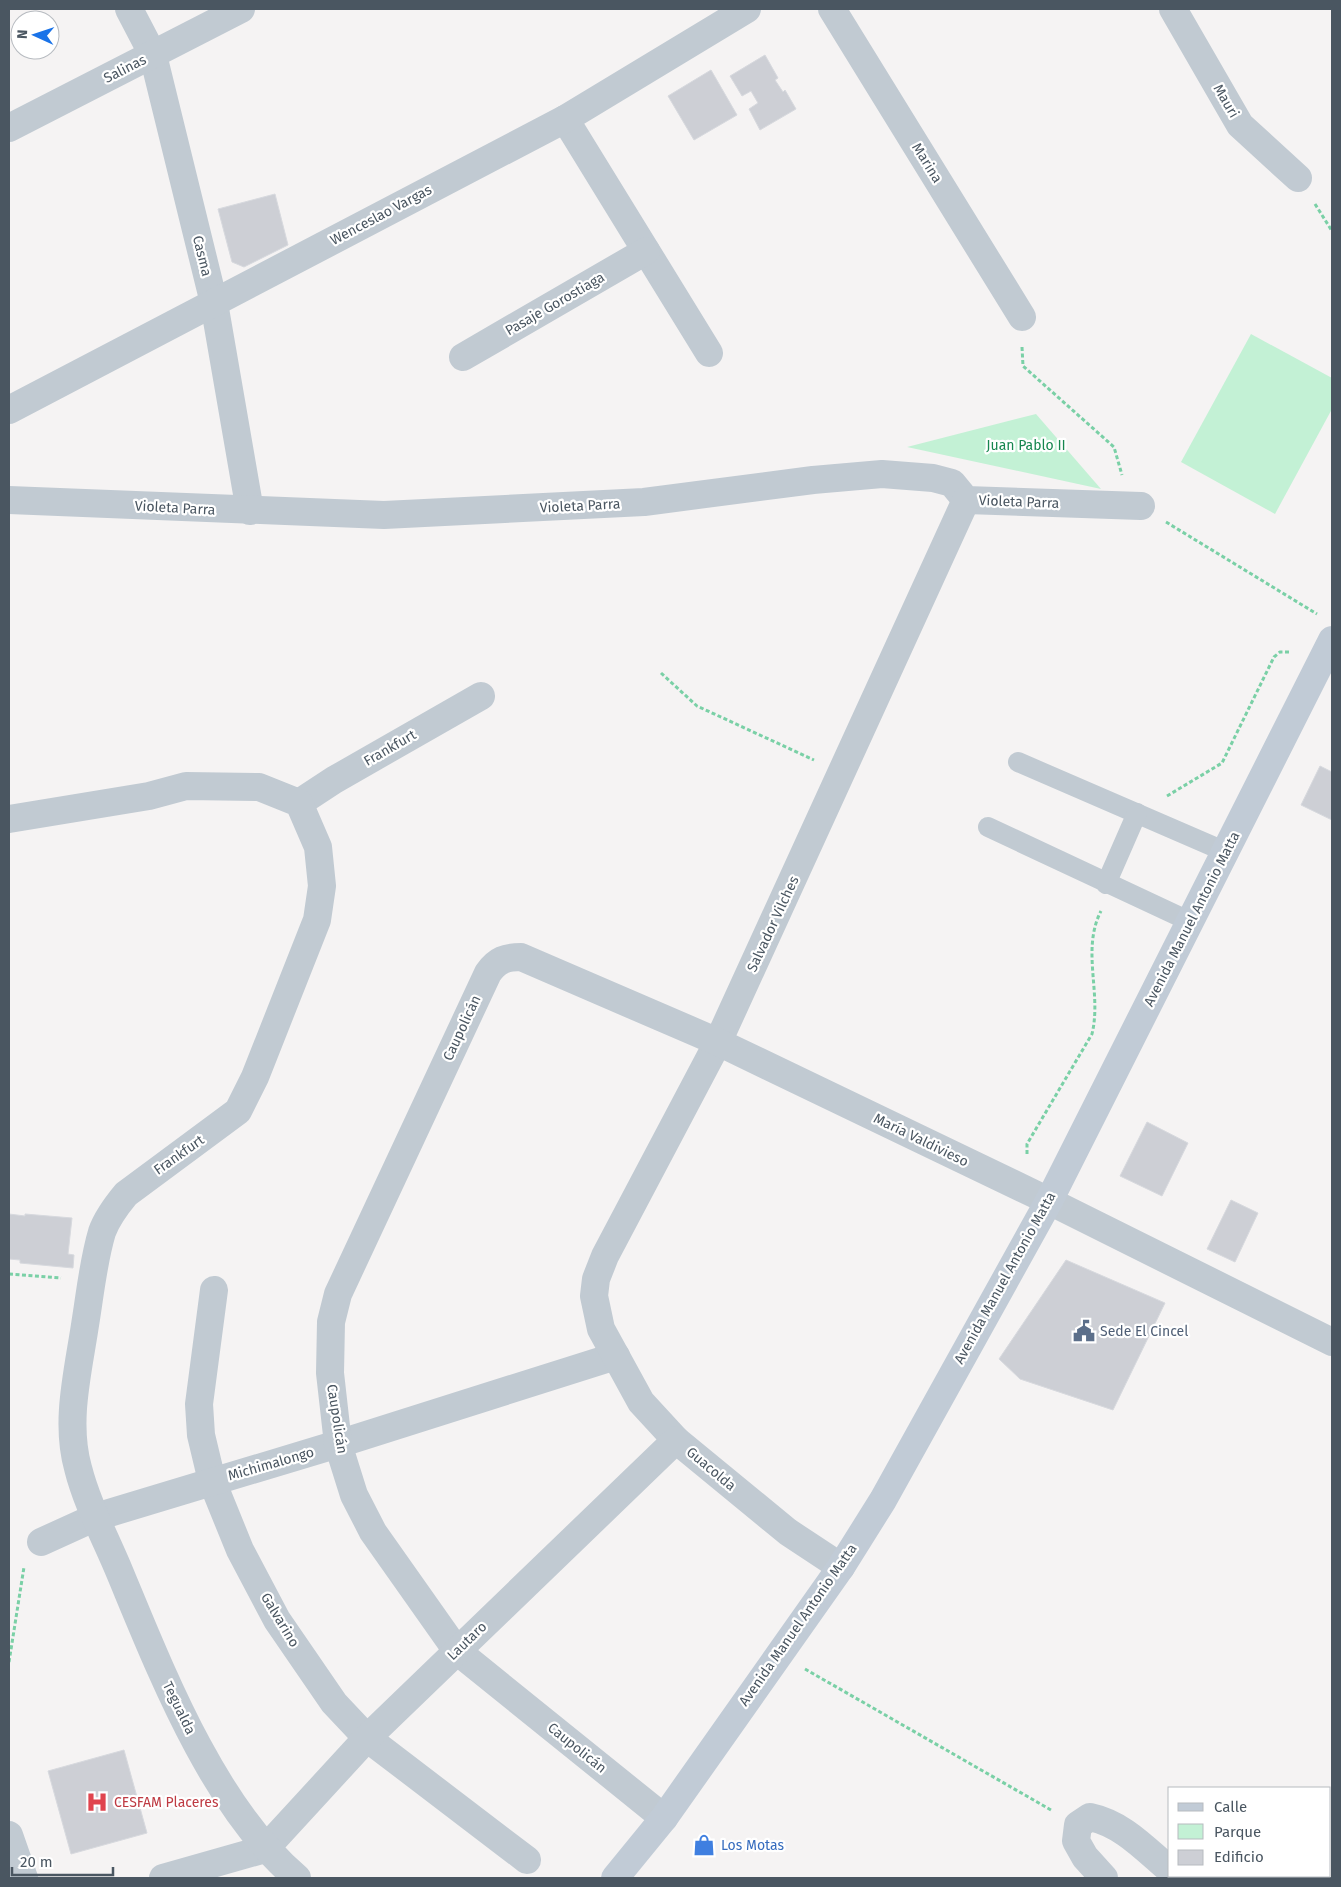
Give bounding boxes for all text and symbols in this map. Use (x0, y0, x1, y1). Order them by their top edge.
north arrow (10, 10, 60, 60)
text: N (14, 29, 31, 39)
street label: Salinas (101, 51, 149, 87)
street label: Mauri (1210, 81, 1242, 121)
street label: Marina (908, 140, 946, 186)
street label: Wenceslao Vargas (327, 181, 435, 249)
street label: Casma (189, 234, 215, 278)
street label: Pasaje Gorostiaga (502, 269, 608, 339)
park label: Juan Pablo II (986, 437, 1066, 454)
street label: Violeta Parra (978, 492, 1060, 512)
street label: Violeta Parra (539, 495, 621, 517)
street label: Violeta Parra (134, 497, 216, 519)
street label: Frankfurt (361, 726, 420, 770)
street label: Avenida Manuel Antonio Matta (1140, 829, 1244, 1009)
street label: Salvador Vilches (743, 873, 803, 975)
street label: Caupolicán (439, 993, 485, 1063)
street label: María Valdivieso (871, 1110, 971, 1170)
street label: Frankfurt (151, 1131, 208, 1178)
street label: Avenida Manuel Antonio Matta (951, 1189, 1059, 1367)
public building icon: Sede El Cincel (1071, 1318, 1097, 1344)
place label: Sede El Cincel (1100, 1323, 1188, 1340)
street label: Caupolicán (323, 1383, 351, 1455)
street label: Guacolda (683, 1443, 739, 1495)
street label: Michimalongo (226, 1444, 316, 1484)
street label: Avenida Manuel Antonio Matta (735, 1541, 861, 1709)
street label: Galvarino (257, 1590, 303, 1650)
street label: Lautaro (444, 1618, 490, 1664)
street label: Tegualda (159, 1679, 199, 1737)
street label: Caupolicán (544, 1719, 610, 1777)
legend (1168, 1787, 1331, 1877)
hospital icon: CESFAM Placeres (84, 1789, 110, 1815)
place label: CESFAM Placeres (114, 1794, 219, 1811)
text: Calle (1214, 1798, 1247, 1816)
text: Parque (1214, 1823, 1261, 1841)
shop icon: Los Motas (691, 1832, 717, 1858)
place label: Los Motas (721, 1837, 785, 1854)
scale bar (12, 1844, 114, 1876)
text: Edificio (1214, 1848, 1264, 1866)
text: 20 m (20, 1853, 53, 1871)

